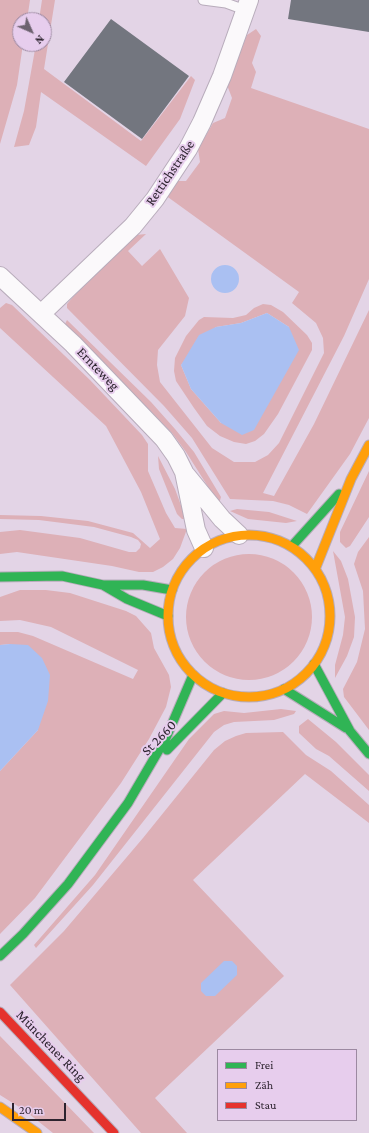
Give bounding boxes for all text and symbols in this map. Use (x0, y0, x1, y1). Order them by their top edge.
north arrow (12, 12, 52, 52)
text: N (33, 33, 47, 47)
street label: Rettichstraße (142, 137, 198, 209)
street label: Ernteweg (73, 344, 123, 394)
street label: St 2660 (138, 717, 180, 759)
street label: Münchener Ring (13, 1007, 89, 1085)
legend (217, 1049, 357, 1121)
text: Frei (255, 1058, 273, 1072)
text: Zäh (255, 1078, 273, 1092)
scale bar (14, 1095, 68, 1121)
text: Stau (255, 1098, 276, 1112)
text: 20 m (19, 1103, 43, 1117)

